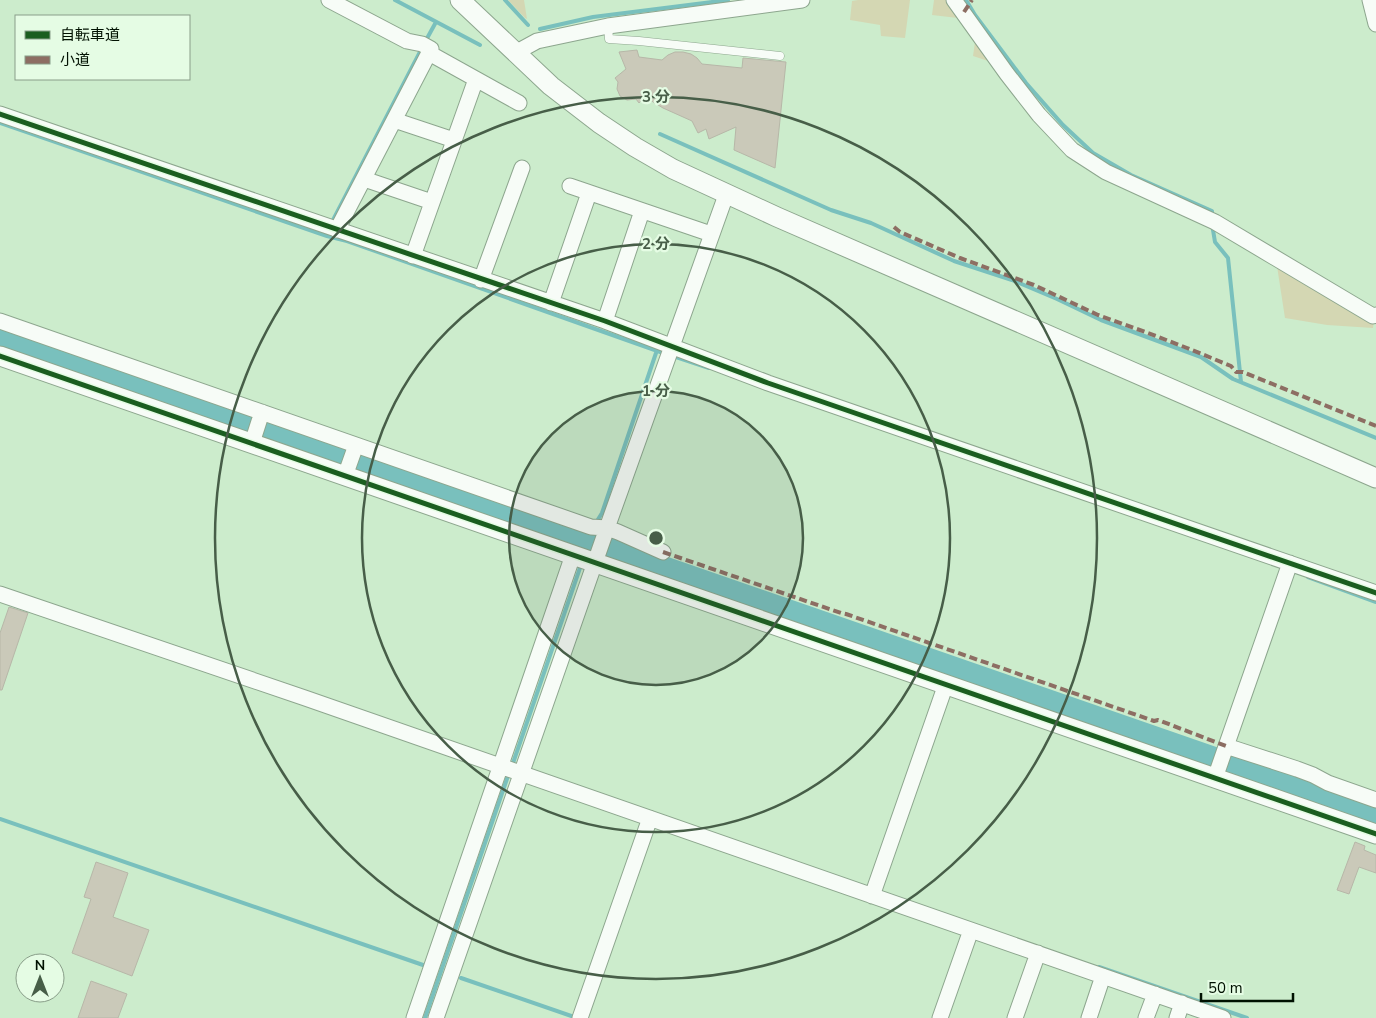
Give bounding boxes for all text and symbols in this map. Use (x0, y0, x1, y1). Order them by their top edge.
legend (15, 15, 190, 80)
text: 自転車道 (60, 25, 120, 45)
text: 小道 (60, 50, 90, 70)
text: 3 分 (642, 87, 670, 107)
text: 2 分 (642, 234, 670, 254)
text: 1 分 (642, 381, 670, 401)
centre of rings (647, 529, 665, 547)
north arrow (15, 953, 65, 1003)
text: N (35, 956, 45, 975)
scale bar (1201, 970, 1294, 1002)
text: 50 m (1208, 978, 1243, 998)

